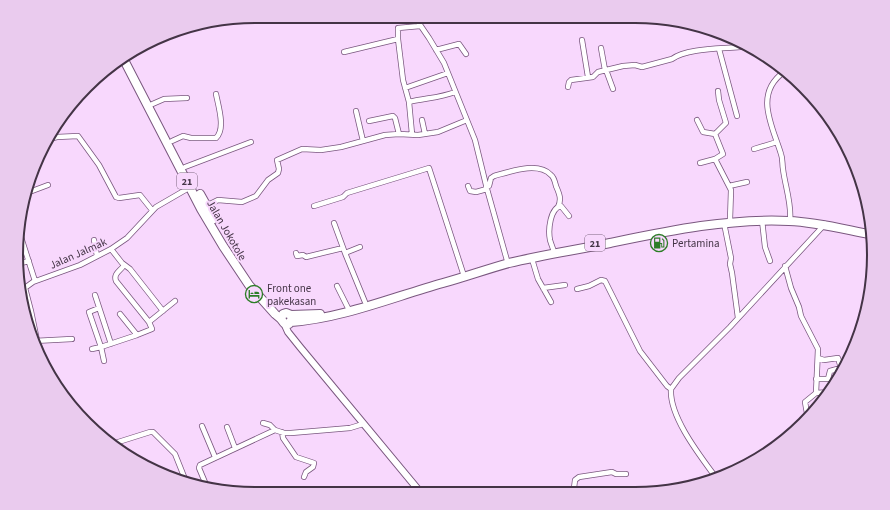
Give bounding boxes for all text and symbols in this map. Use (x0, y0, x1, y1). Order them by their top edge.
road number: 21 (177, 173, 197, 189)
street label: Jalan Jokotole (203, 197, 250, 264)
fuel station icon: Pertamina (649, 233, 669, 253)
street label: Jalan Jalmak (47, 234, 110, 273)
road number: 21 (585, 235, 605, 251)
place label: Pertamina (672, 236, 720, 251)
place label: Front one pakekasan (267, 281, 316, 309)
hotel icon: Front one pakekasan (244, 284, 264, 304)

